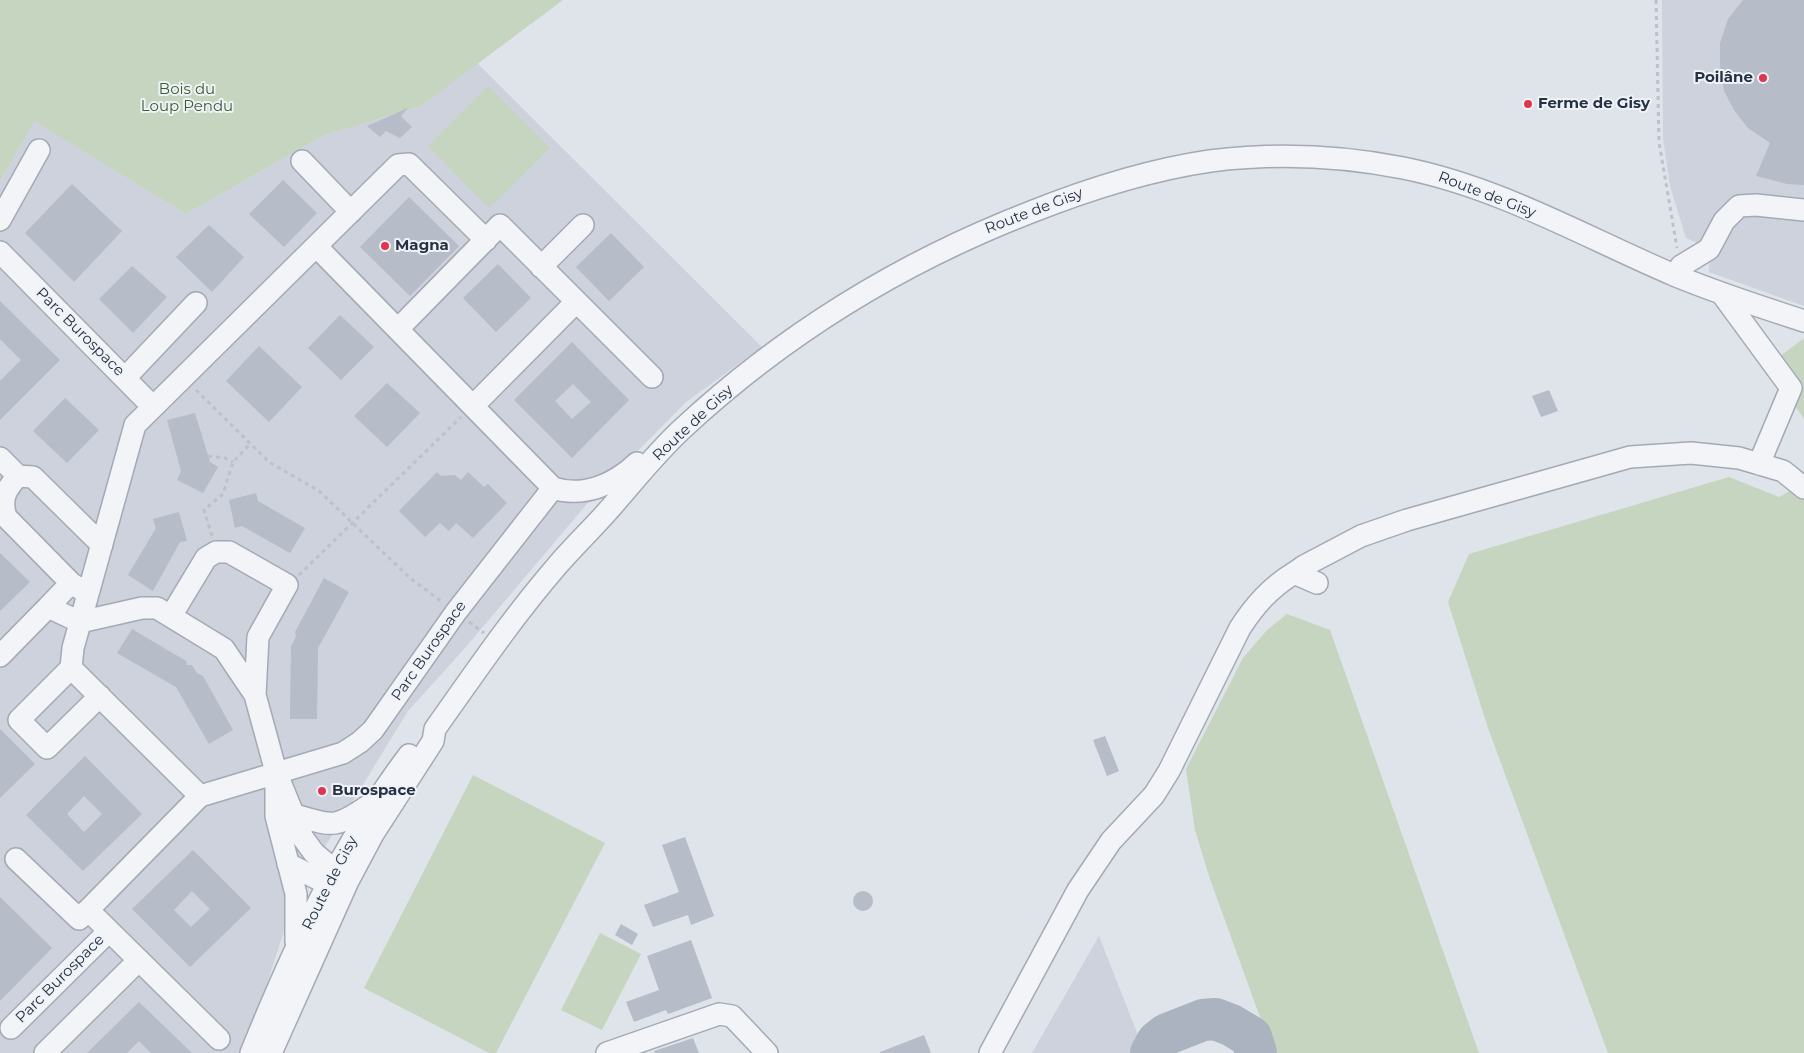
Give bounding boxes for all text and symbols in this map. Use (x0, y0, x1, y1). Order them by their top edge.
place label: Poilâne (1694, 69, 1753, 87)
marker: Poilâne (1757, 72, 1769, 84)
park label: Bois du Loup Pendu (141, 81, 233, 116)
place label: Ferme de Gisy (1538, 95, 1650, 113)
marker: Ferme de Gisy (1522, 98, 1534, 110)
street label: Route de Gisy (1436, 168, 1538, 222)
street label: Route de Gisy (983, 184, 1085, 238)
place label: Magna (395, 237, 449, 255)
marker: Magna (379, 240, 391, 252)
street label: Parc Burospace (32, 284, 128, 380)
street label: Route de Gisy (649, 381, 737, 465)
street label: Parc Burospace (388, 598, 470, 704)
place label: Burospace (332, 782, 416, 800)
marker: Burospace (316, 785, 328, 797)
street label: Route de Gisy (299, 833, 361, 933)
street label: Parc Burospace (12, 931, 108, 1027)

